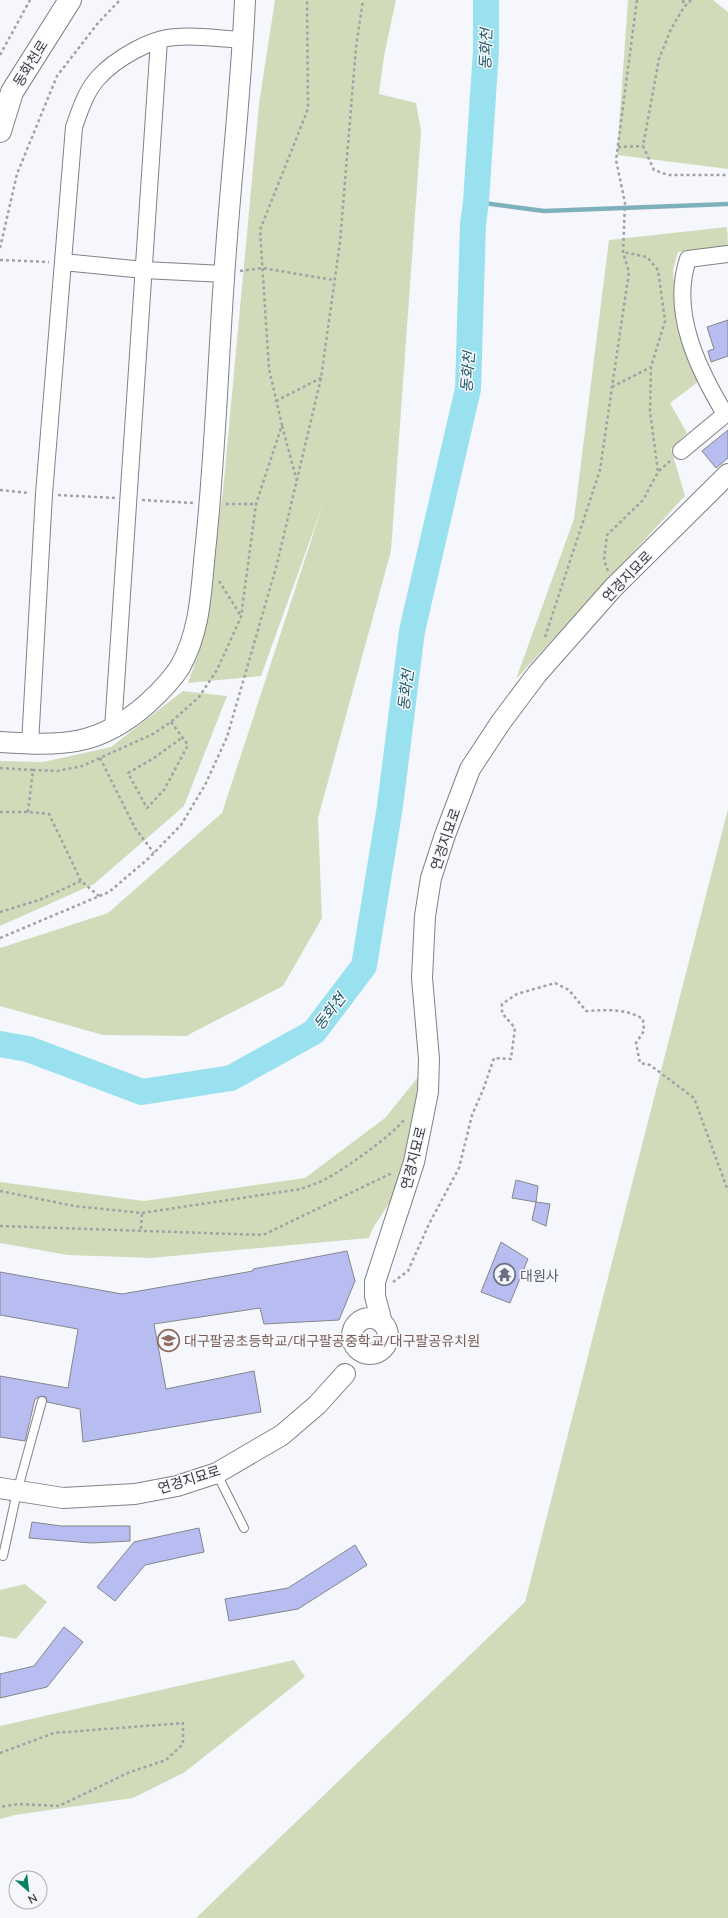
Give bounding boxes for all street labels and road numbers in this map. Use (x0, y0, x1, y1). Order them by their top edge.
street label: 동화천로 (9, 37, 51, 89)
street label: 연경지묘로 (599, 547, 656, 605)
street label: 연경지묘로 (426, 806, 464, 872)
street label: 연경지묘로 (397, 1125, 429, 1191)
street label: 연경지묘로 (156, 1461, 222, 1497)

